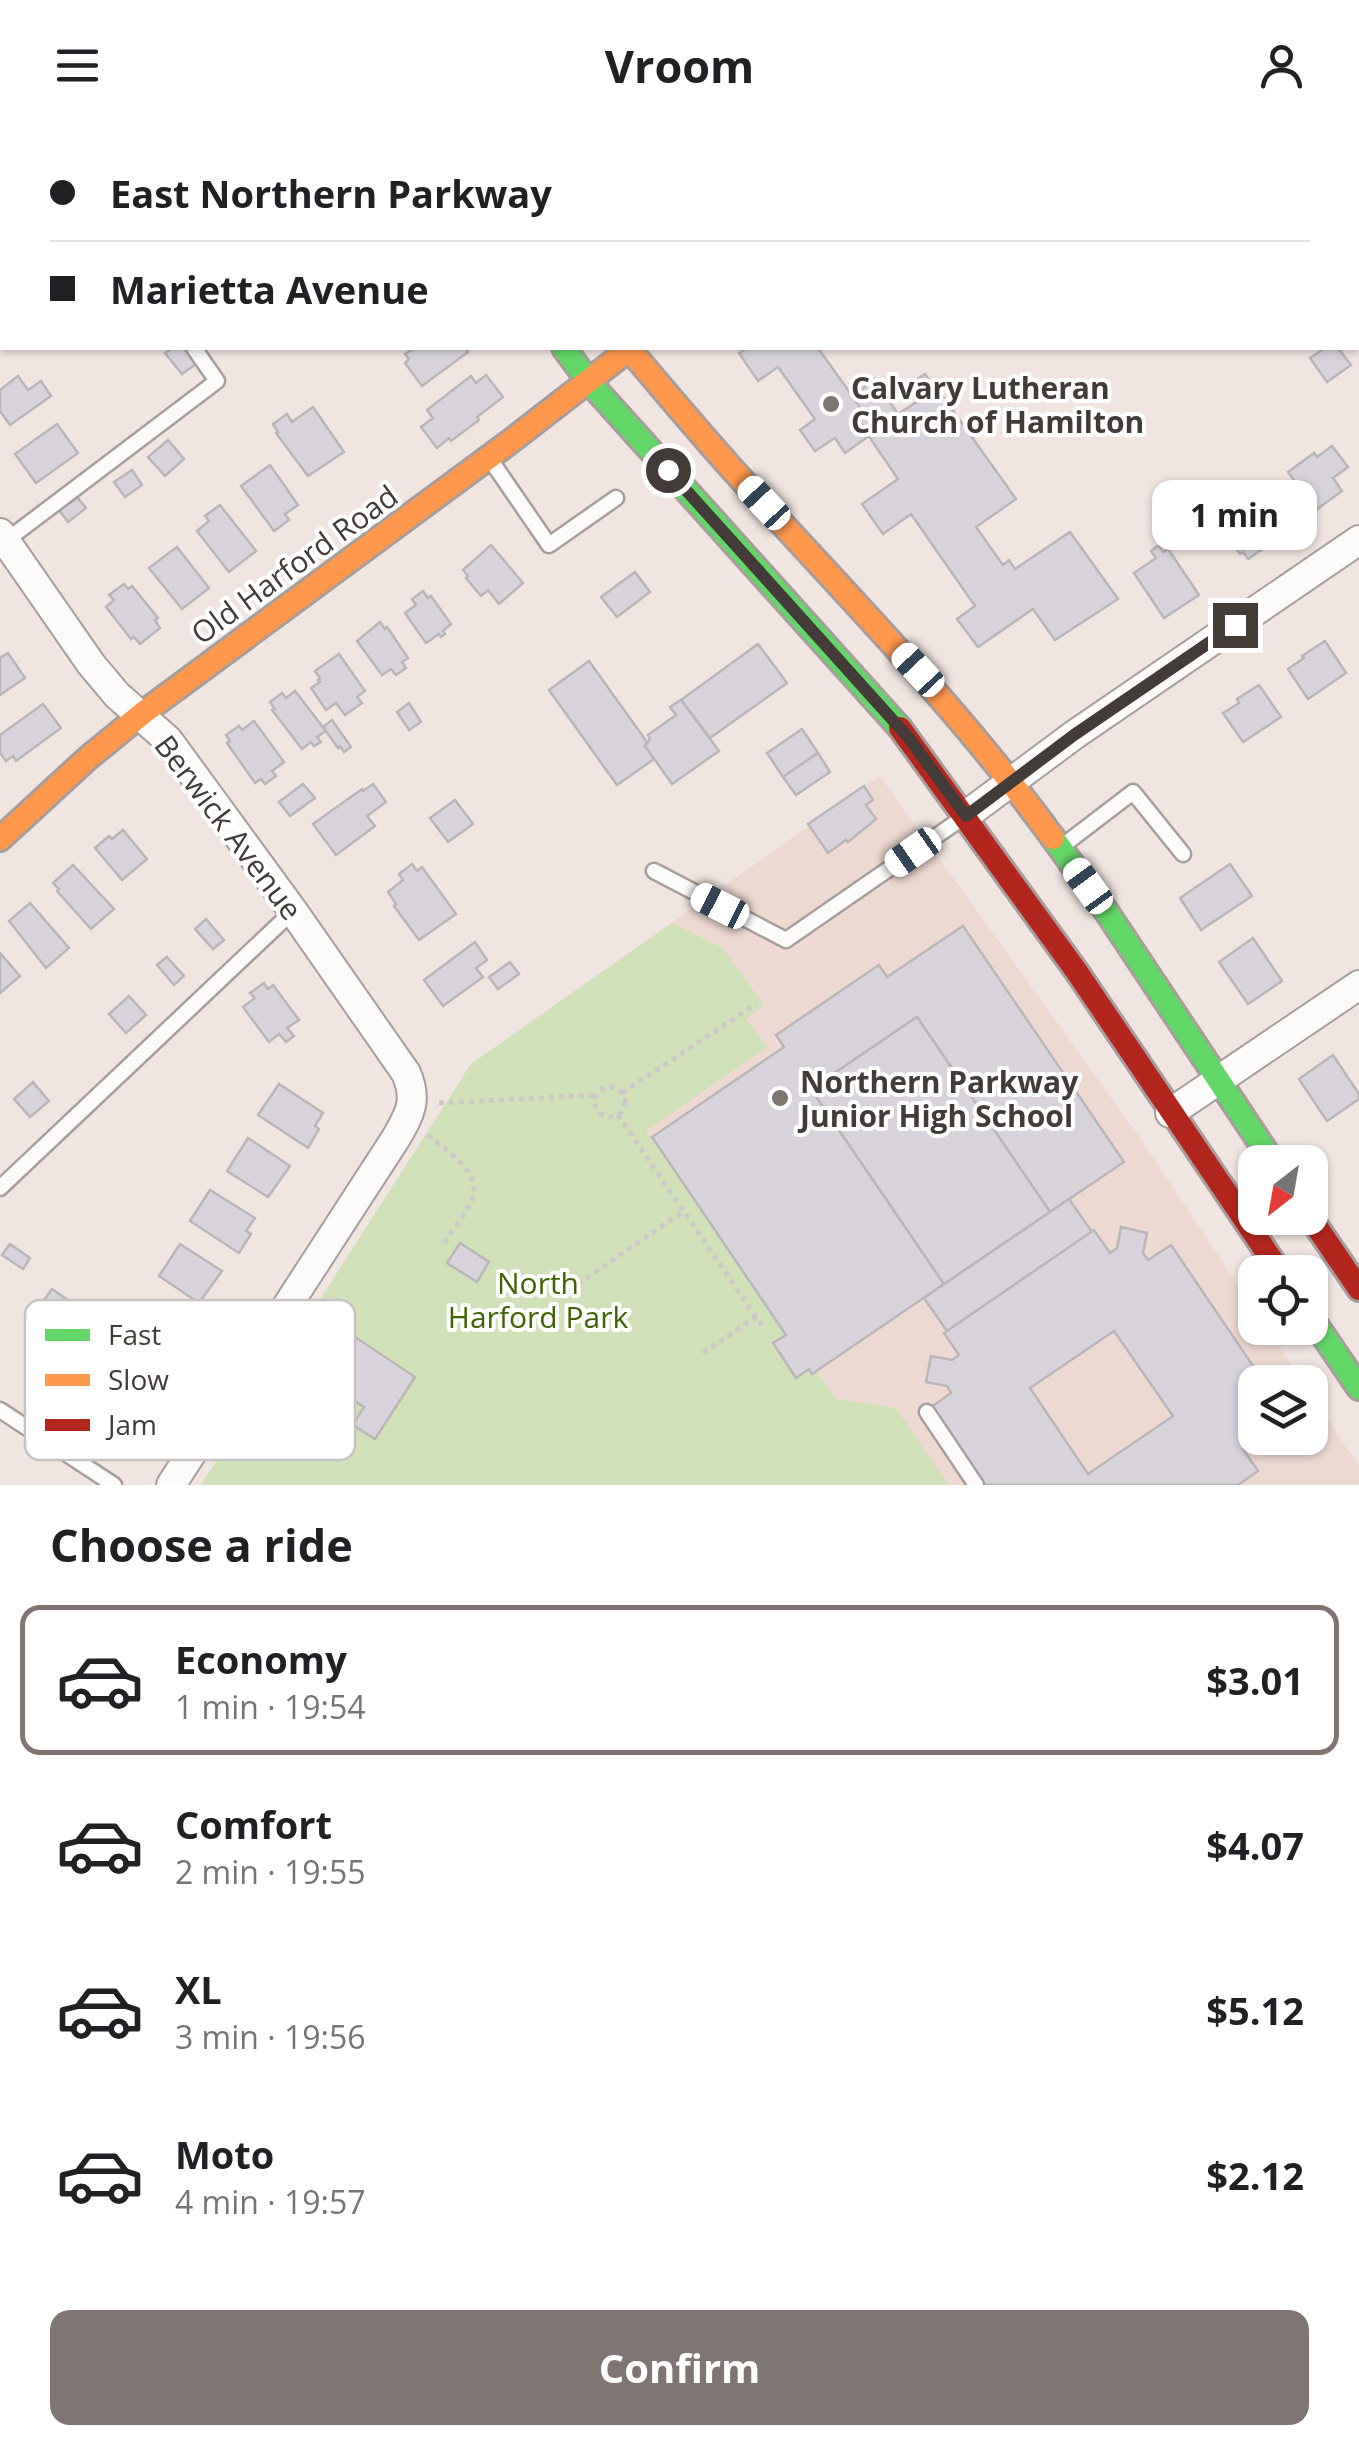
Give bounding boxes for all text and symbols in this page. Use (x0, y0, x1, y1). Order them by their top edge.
text: Vroom (605, 35, 754, 96)
icon: menu (50, 38, 105, 93)
icon: person (1254, 38, 1309, 93)
text: East Northern Parkway (110, 167, 552, 219)
text: Marietta Avenue (110, 263, 429, 315)
place label: Calvary Lutheran Church of Hamilton (851, 367, 1144, 442)
marker: Calvary Lutheran Church of Hamilton (820, 393, 842, 415)
route start (646, 448, 691, 493)
car (733, 471, 795, 535)
street label: Old Harford Road (182, 475, 406, 653)
callout: 1 min (1152, 480, 1318, 550)
text: 1 min (1190, 493, 1279, 536)
route end (1213, 603, 1258, 648)
car (887, 638, 949, 702)
street label: Berwick Avenue (146, 726, 312, 928)
car (880, 823, 946, 881)
car (1058, 853, 1118, 919)
car (686, 879, 754, 933)
place label: Northern Parkway Junior High School (797, 1061, 1079, 1136)
marker: Northern Parkway Junior High School (769, 1087, 791, 1109)
north arrow (1238, 1145, 1328, 1235)
map controls (1238, 1145, 1328, 1455)
button: locate (1238, 1255, 1328, 1345)
park label: North Harford Park (448, 1262, 628, 1337)
legend (25, 1300, 355, 1460)
text: Fast (108, 1315, 161, 1353)
text: Slow (108, 1360, 169, 1398)
button: layers (1238, 1365, 1328, 1455)
text: Jam (105, 1405, 157, 1443)
text: Choose a ride (50, 1514, 353, 1575)
text: Economy (175, 1633, 347, 1685)
icon: car (55, 1635, 145, 1725)
text: $3.01 (1206, 1654, 1304, 1706)
text: 1 min · 19:54 (175, 1685, 366, 1728)
text: Comfort (175, 1798, 332, 1850)
icon: car (55, 1800, 145, 1890)
text: $4.07 (1206, 1819, 1304, 1871)
text: 2 min · 19:55 (175, 1850, 366, 1893)
text: XL (175, 1963, 222, 2015)
icon: car (55, 1965, 145, 2055)
text: $5.12 (1206, 1984, 1304, 2036)
text: 3 min · 19:56 (175, 2015, 366, 2058)
text: Moto (175, 2128, 274, 2180)
icon: car (55, 2130, 145, 2220)
text: $2.12 (1206, 2149, 1304, 2201)
text: 4 min · 19:57 (175, 2180, 366, 2223)
button: Confirm (50, 2310, 1309, 2425)

